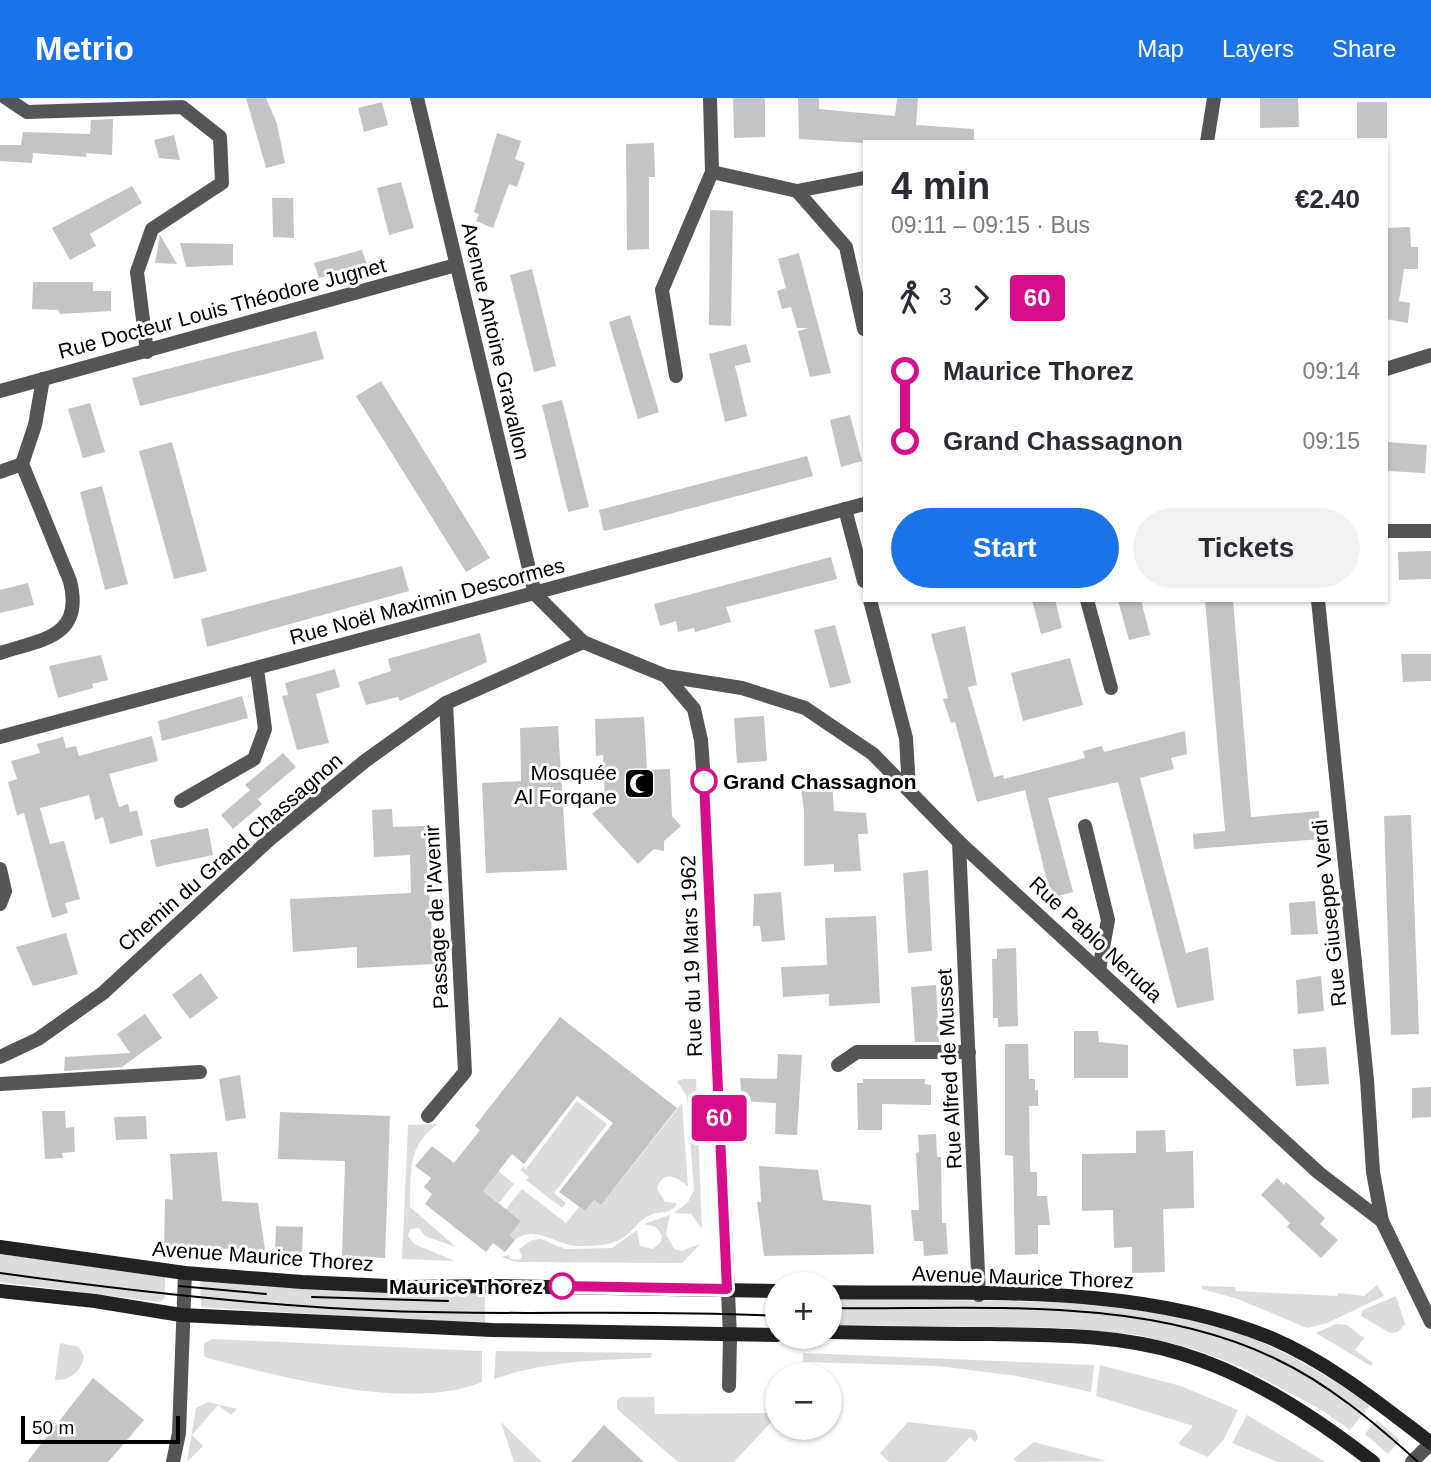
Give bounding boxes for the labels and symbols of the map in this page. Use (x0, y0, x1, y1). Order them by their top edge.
street label: Avenue Antoine Gravallon (458, 220, 534, 462)
street label: Rue Docteur Louis Théodore Jugnet (56, 253, 388, 363)
street label: Rue Noël Maximin Descormes (287, 553, 567, 649)
street label: Chemin du Grand Chassagnon (113, 748, 347, 956)
place label: Mosquée Al Forqane (514, 761, 617, 808)
mosque icon: Mosquée Al Forqane (623, 767, 657, 801)
marker: Grand Chassagnon (691, 768, 717, 794)
place label: Grand Chassagnon (723, 770, 917, 793)
street label: Rue Giuseppe Verdi (1308, 818, 1350, 1008)
street label: Passage de l'Avenir (420, 824, 452, 1010)
street label: Rue du 19 Mars 1962 (676, 855, 706, 1057)
street label: Rue Pablo Neruda (1025, 872, 1167, 1007)
street label: Rue Alfred de Musset (932, 968, 966, 1170)
line badge: 60 (688, 1095, 750, 1141)
street label: Avenue Maurice Thorez (151, 1237, 375, 1275)
street label: Avenue Maurice Thorez (912, 1262, 1134, 1292)
marker: Maurice Thorez (549, 1273, 575, 1299)
place label: Maurice Thorez (389, 1275, 543, 1298)
scale bar (21, 1413, 180, 1445)

